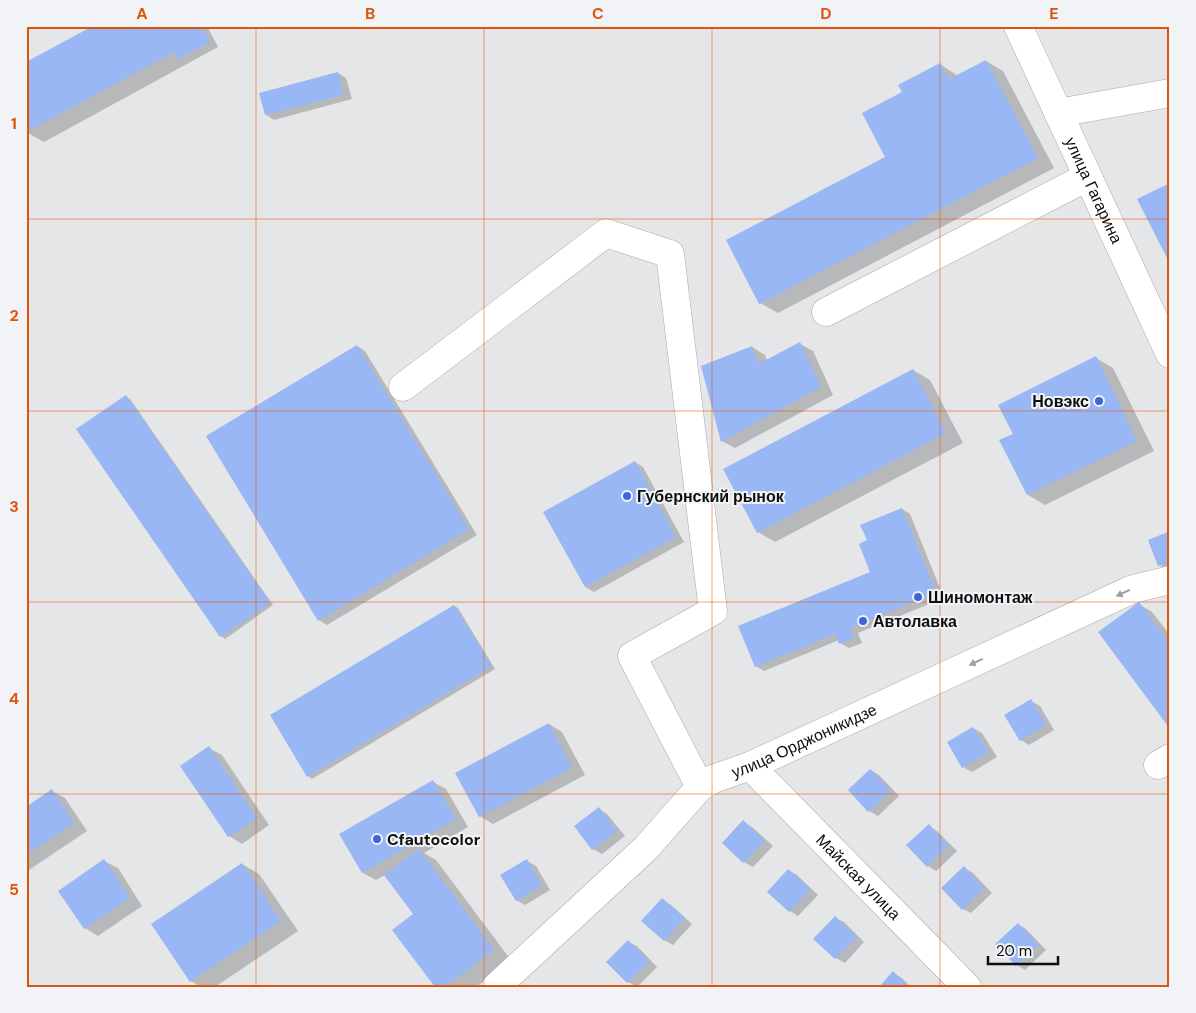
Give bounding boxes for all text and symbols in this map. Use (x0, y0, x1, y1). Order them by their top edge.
text: A (136, 3, 148, 24)
text: B (365, 3, 375, 24)
text: C (592, 3, 604, 24)
text: D (820, 3, 832, 24)
text: E (1049, 3, 1059, 24)
text: 1 (11, 113, 17, 134)
street label: улица Гагарина (1060, 134, 1127, 247)
text: 2 (9, 305, 19, 326)
place label: Новэкс (1032, 391, 1089, 412)
marker: Новэкс (1093, 395, 1105, 407)
place label: Губернский рынок (637, 486, 785, 507)
marker: Губернский рынок (621, 490, 633, 502)
text: 3 (9, 496, 19, 517)
place label: Шиномонтаж (928, 587, 1033, 608)
one-way arrow (1116, 590, 1130, 598)
marker: Шиномонтаж (912, 591, 924, 603)
place label: Автолавка (873, 611, 957, 632)
marker: Автолавка (857, 615, 869, 627)
one-way arrow (968, 657, 983, 666)
text: 4 (9, 688, 19, 709)
street label: улица Орджоникидзе (729, 699, 880, 783)
place label: Cfautocolor (387, 829, 481, 850)
street label: Майская улица (811, 829, 905, 925)
marker: Cfautocolor (371, 833, 383, 845)
text: 5 (9, 879, 19, 900)
scale bar (988, 933, 1058, 965)
text: 20 m (996, 941, 1032, 961)

